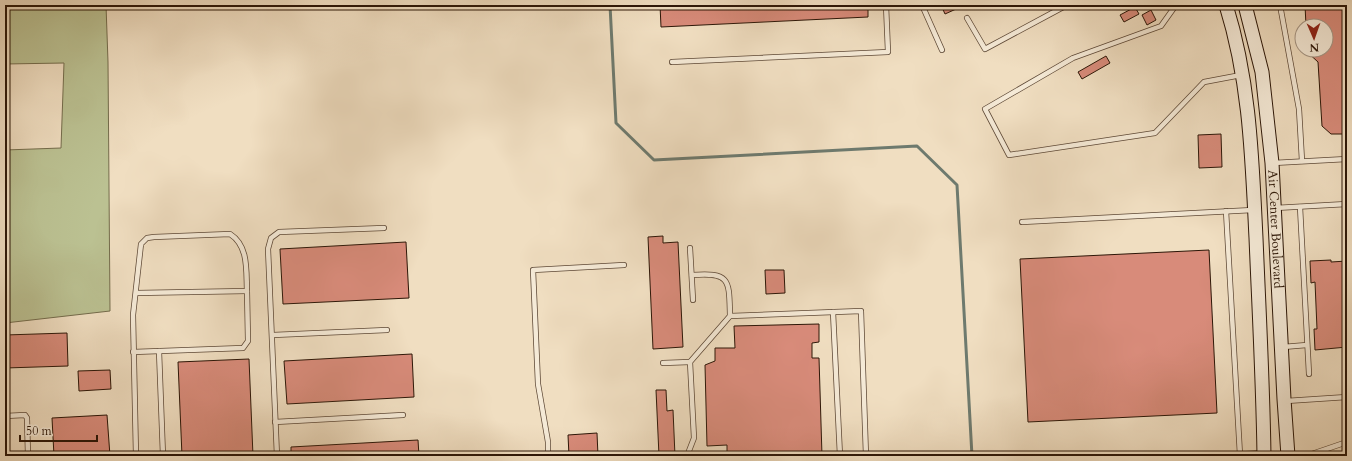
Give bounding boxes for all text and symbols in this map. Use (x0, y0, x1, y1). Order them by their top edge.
north arrow (1294, 18, 1334, 58)
text: N (1309, 40, 1319, 55)
street label: Air Center Boulevard (1263, 169, 1287, 289)
scale bar (20, 417, 97, 443)
text: 50 m (26, 423, 53, 439)

